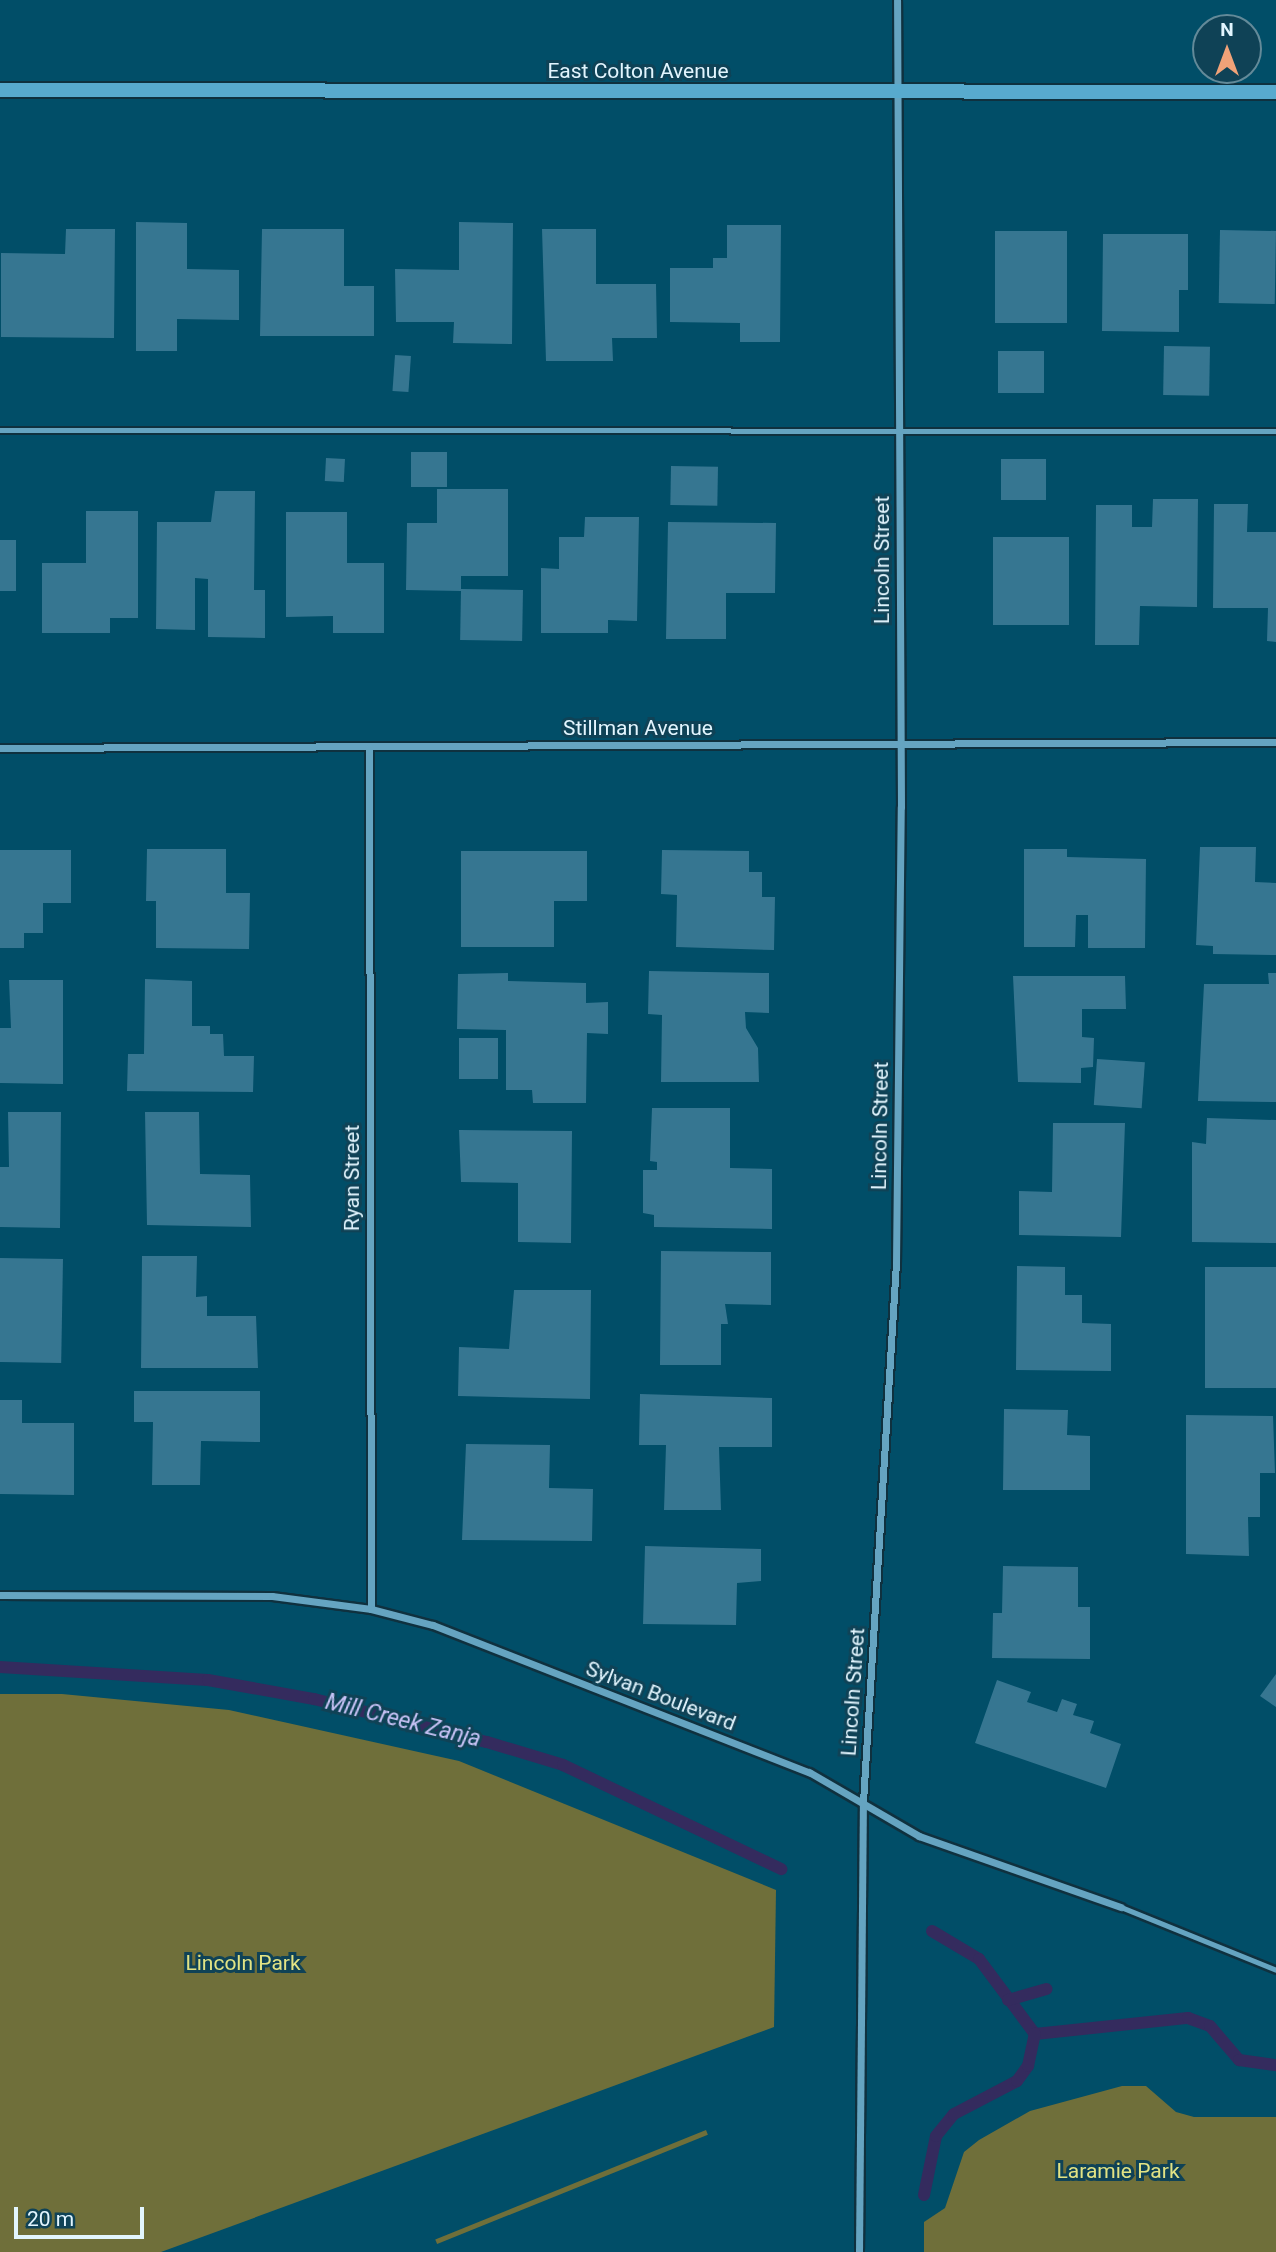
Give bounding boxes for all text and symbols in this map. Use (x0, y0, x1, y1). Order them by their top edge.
north arrow (1192, 14, 1262, 84)
text: N (1220, 18, 1234, 41)
street label: East Colton Avenue (547, 58, 729, 84)
street label: Lincoln Street (869, 496, 895, 624)
street label: Stillman Avenue (563, 715, 713, 741)
street label: Lincoln Street (866, 1062, 894, 1190)
street label: Ryan Street (339, 1125, 365, 1231)
street label: Lincoln Street (836, 1627, 870, 1757)
street label: Sylvan Boulevard (582, 1656, 740, 1736)
water label: Mill Creek Zanja (322, 1688, 484, 1754)
park label: Lincoln Park (185, 1950, 301, 1976)
park label: Laramie Park (1056, 2158, 1180, 2184)
scale bar (18, 2192, 147, 2236)
text: 20 m (27, 2207, 74, 2231)

